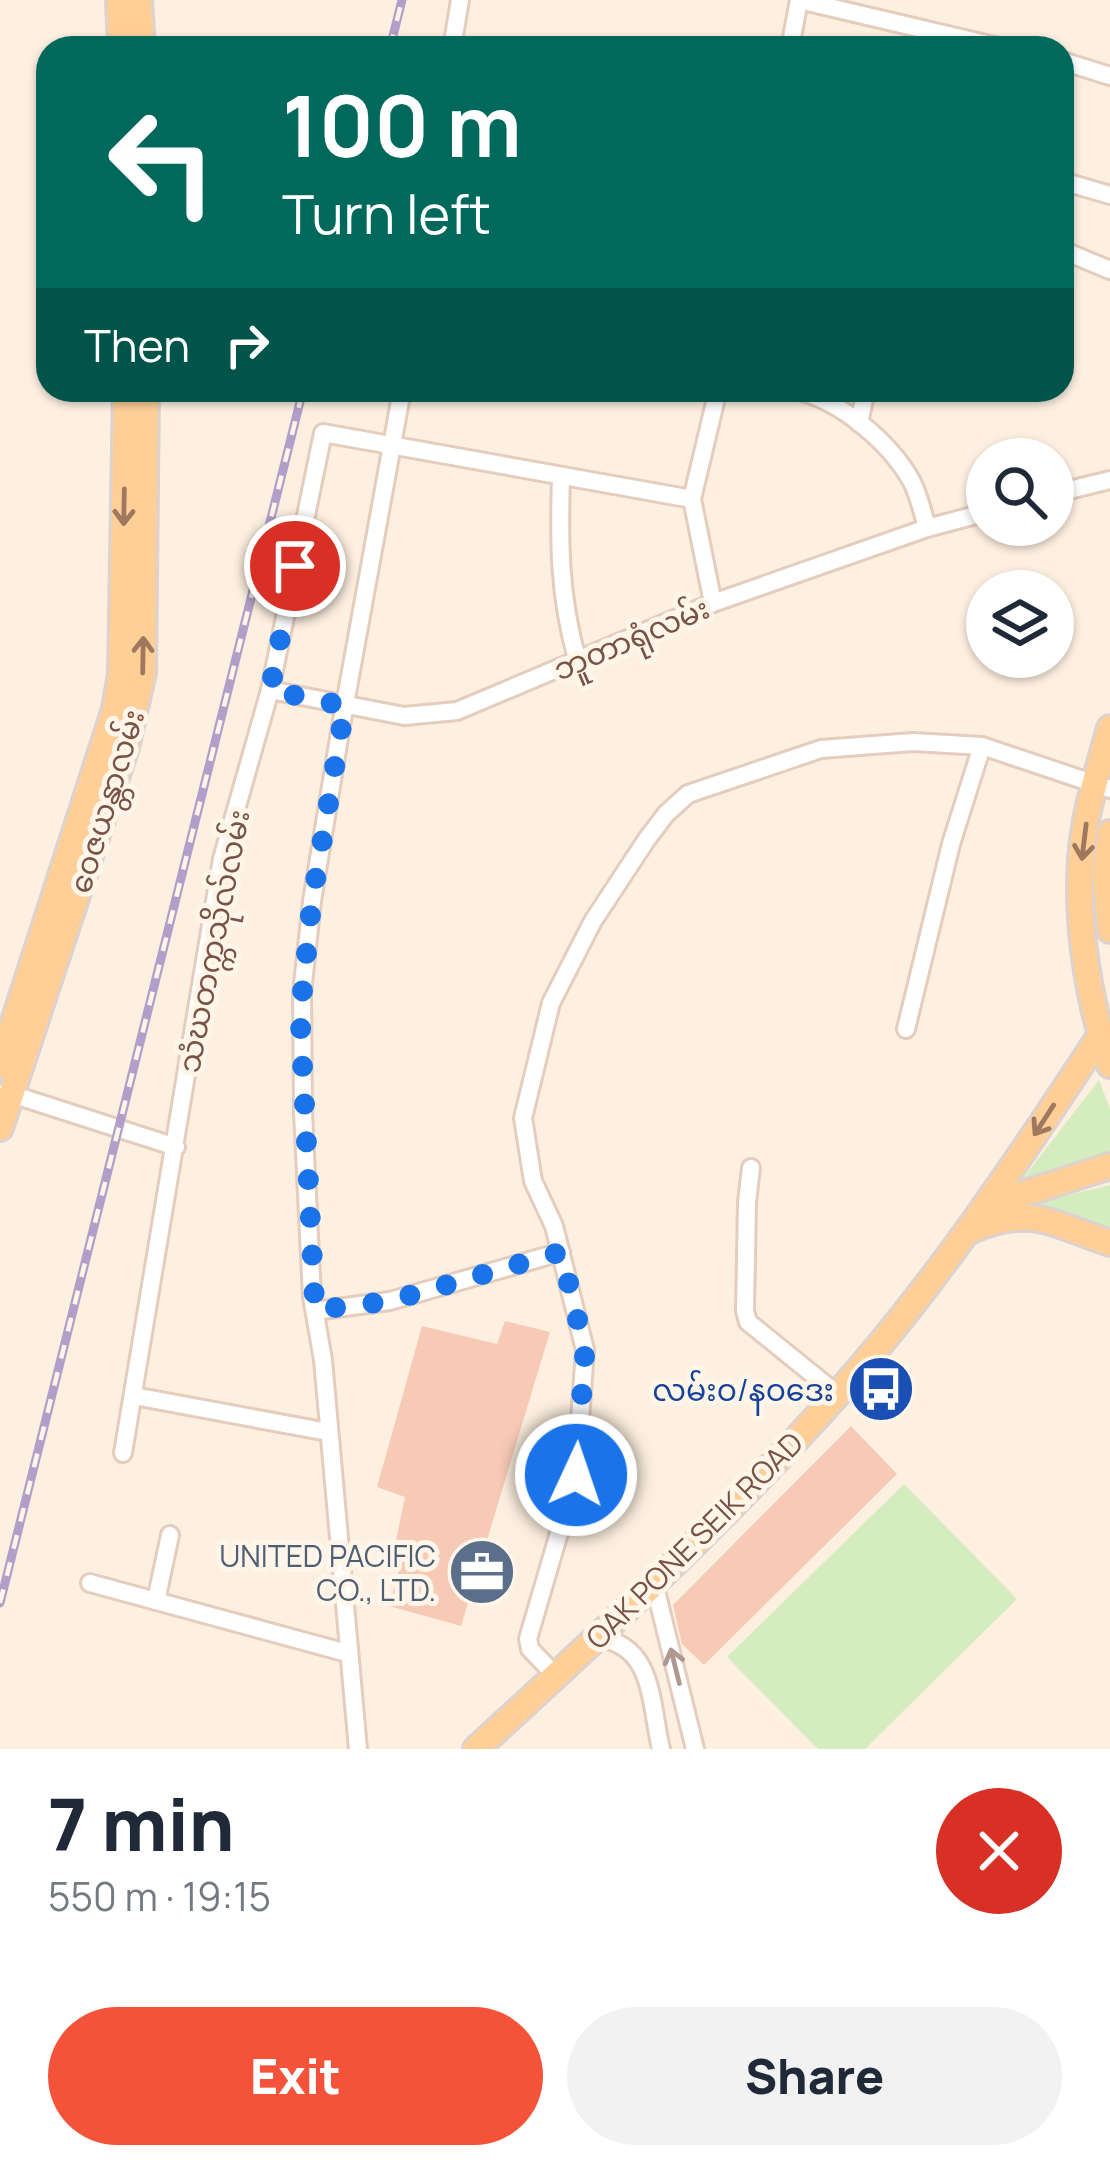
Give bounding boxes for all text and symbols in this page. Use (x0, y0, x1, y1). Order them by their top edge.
text: 100 m (282, 67, 522, 182)
icon: left (84, 84, 240, 240)
text: Turn left (282, 176, 491, 250)
icon: right (214, 312, 280, 378)
text: Then (84, 314, 190, 376)
map controls (966, 438, 1074, 678)
button: search (966, 438, 1074, 546)
one-way arrow (112, 487, 135, 526)
pin (244, 515, 346, 617)
icon: arrive (262, 533, 328, 599)
button: layers (966, 570, 1074, 678)
street label: ဘူတာရုံလမ်း (547, 587, 718, 695)
one-way arrow (131, 636, 154, 675)
street label: ဝေဇယန္တာလမ်း (59, 704, 159, 900)
street label: သံဃတက္ကသိုလ်လမ်း (167, 806, 264, 1077)
one-way arrow (1072, 822, 1094, 861)
one-way arrow (1032, 1103, 1057, 1137)
bus stop icon: လမ်းဝ/နဝဒေး (846, 1354, 916, 1424)
place label: လမ်းဝ/နဝဒေး (652, 1369, 834, 1416)
position arrow (513, 1412, 639, 1538)
street label: OAK PONE SEIK ROAD (576, 1422, 812, 1658)
place label: UNITED PACIFIC CO., LTD. (219, 1535, 436, 1610)
office icon: UNITED PACIFIC CO., LTD. (447, 1537, 517, 1607)
one-way arrow (663, 1648, 685, 1686)
text: 7 min (48, 1774, 235, 1873)
button: close (936, 1788, 1062, 1914)
text: 550 m · 19:15 (48, 1869, 271, 1923)
button: Exit (48, 2007, 543, 2145)
button: Share (567, 2007, 1062, 2145)

